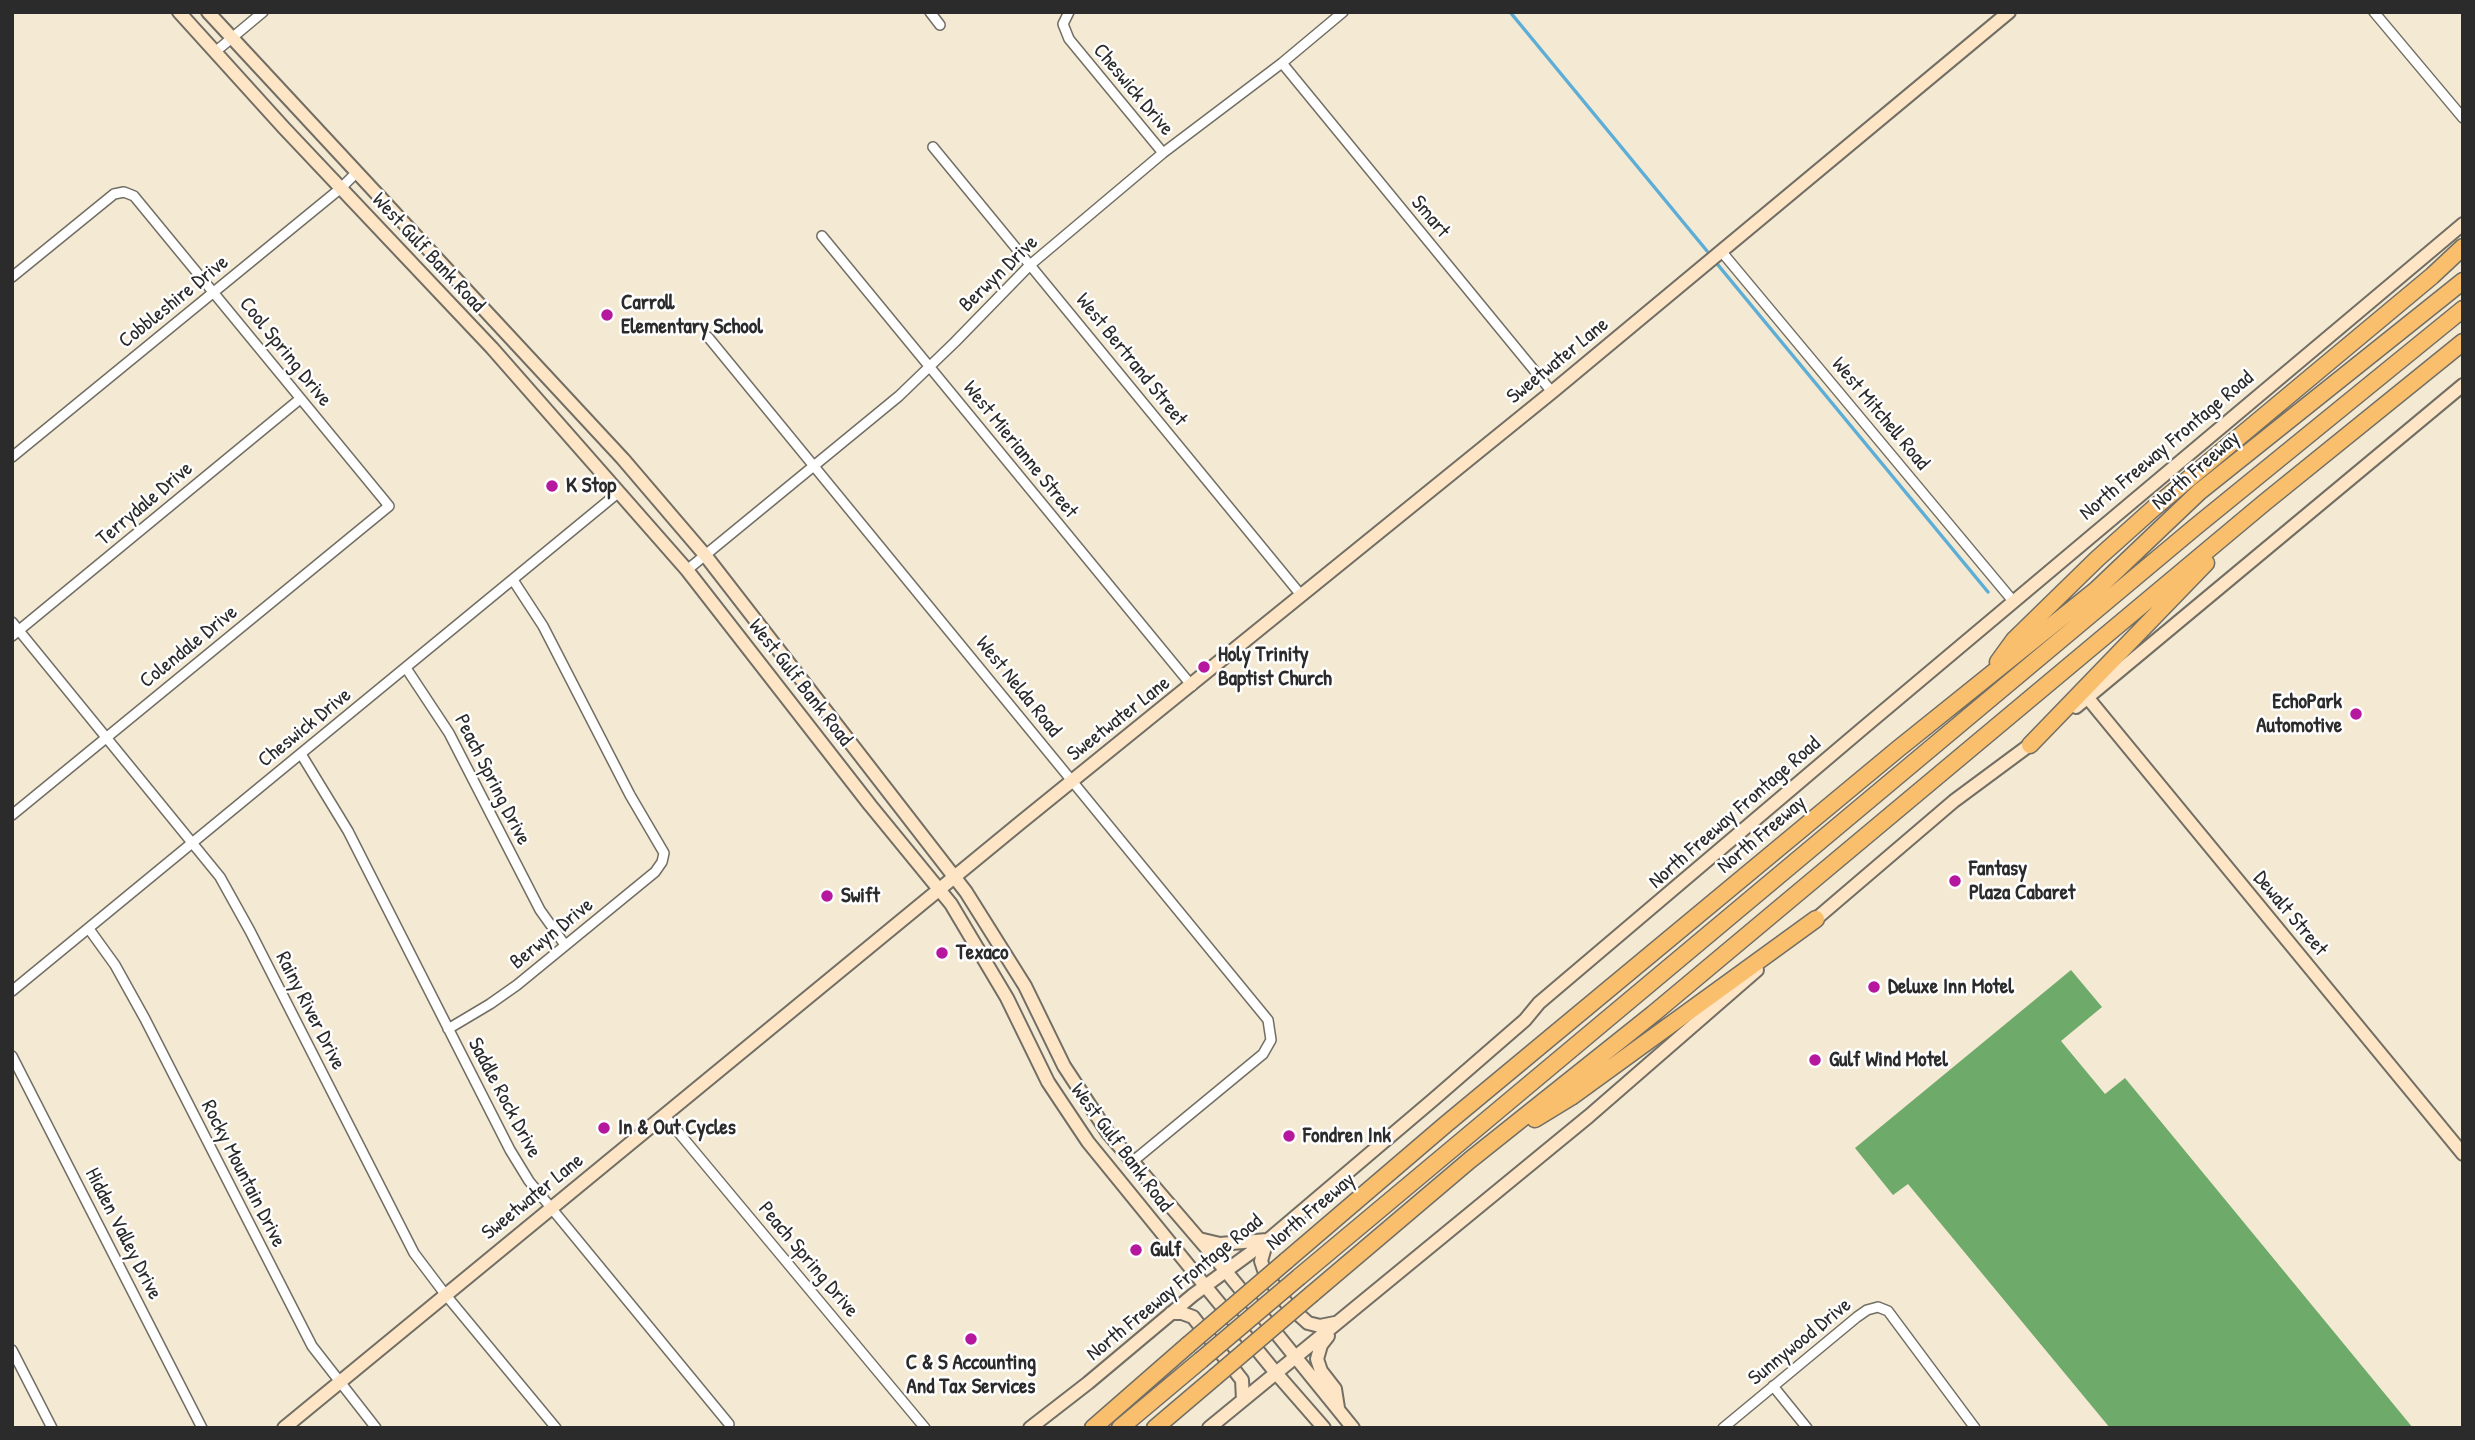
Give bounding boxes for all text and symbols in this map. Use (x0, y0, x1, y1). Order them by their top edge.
street label: Cheswick Drive (1087, 39, 1179, 141)
street label: West Gulf Bank Road (366, 188, 490, 318)
street label: Smart (1405, 191, 1455, 243)
street label: Berwyn Drive (954, 230, 1044, 318)
street label: Cobbleshire Drive (114, 250, 234, 354)
street label: West Bertrand Street (1070, 289, 1192, 431)
place label: Carroll Elementary School (621, 290, 763, 340)
street label: Cool Spring Drive (233, 292, 337, 412)
marker: Carroll Elementary School (599, 307, 615, 323)
street label: Sweetwater Lane (1502, 312, 1614, 410)
street label: West Mitchell Road (1826, 352, 1934, 476)
street label: North Freeway Frontage Road (2075, 366, 2259, 526)
street label: West Mierianne Street (957, 376, 1083, 524)
street label: North Freeway (2147, 426, 2245, 516)
street label: Terrydale Drive (92, 456, 198, 552)
place label: K Stop (566, 473, 616, 499)
marker: K Stop (544, 478, 560, 494)
street label: Colendale Drive (135, 600, 243, 694)
street label: West Gulf Bank Road (743, 614, 857, 752)
street label: West Nelda Road (970, 632, 1066, 742)
place label: Holy Trinity Baptist Church (1218, 642, 1332, 692)
marker: Holy Trinity Baptist Church (1196, 659, 1212, 675)
street label: Sweetwater Lane (1063, 671, 1175, 767)
street label: Cheswick Drive (253, 683, 357, 773)
place label: EchoPark Automotive (2256, 689, 2342, 739)
marker: EchoPark Automotive (2348, 706, 2364, 722)
street label: Peach Spring Drive (448, 711, 536, 849)
street label: North Freeway Frontage Road (1644, 732, 1826, 894)
street label: North Freeway (1712, 791, 1812, 879)
place label: Fantasy Plaza Cabaret (1969, 856, 2075, 906)
street label: Dewalt Street (2247, 867, 2333, 961)
marker: Fantasy Plaza Cabaret (1947, 873, 1963, 889)
place label: Swift (841, 883, 880, 909)
marker: Swift (819, 888, 835, 904)
street label: Berwyn Drive (505, 893, 599, 975)
place label: Texaco (956, 940, 1008, 966)
marker: Texaco (934, 945, 950, 961)
street label: Rainy River Drive (269, 948, 351, 1074)
place label: Deluxe Inn Motel (1888, 974, 2014, 1000)
marker: Deluxe Inn Motel (1866, 979, 1882, 995)
street label: Saddle Rock Drive (462, 1034, 546, 1162)
place label: Gulf Wind Motel (1829, 1047, 1948, 1073)
marker: Gulf Wind Motel (1807, 1052, 1823, 1068)
street label: West Gulf Bank Road (1065, 1079, 1177, 1217)
street label: Rocky Mountain Drive (195, 1096, 291, 1252)
place label: In & Out Cycles (618, 1115, 736, 1141)
marker: In & Out Cycles (596, 1120, 612, 1136)
place label: Fondren Ink (1303, 1123, 1391, 1149)
marker: Fondren Ink (1281, 1128, 1297, 1144)
street label: Sweetwater Lane (477, 1148, 589, 1246)
street label: Hidden Valley Drive (79, 1164, 167, 1304)
street label: North Freeway (1261, 1168, 1361, 1256)
street label: Peach Spring Drive (752, 1197, 864, 1323)
street label: North Freeway Frontage Road (1082, 1209, 1268, 1367)
place label: Gulf (1150, 1237, 1182, 1263)
marker: Gulf (1128, 1242, 1144, 1258)
street label: Sunnywood Drive (1743, 1293, 1857, 1391)
marker: C & S Accounting And Tax Services (963, 1331, 979, 1347)
place label: C & S Accounting And Tax Services (906, 1350, 1036, 1400)

